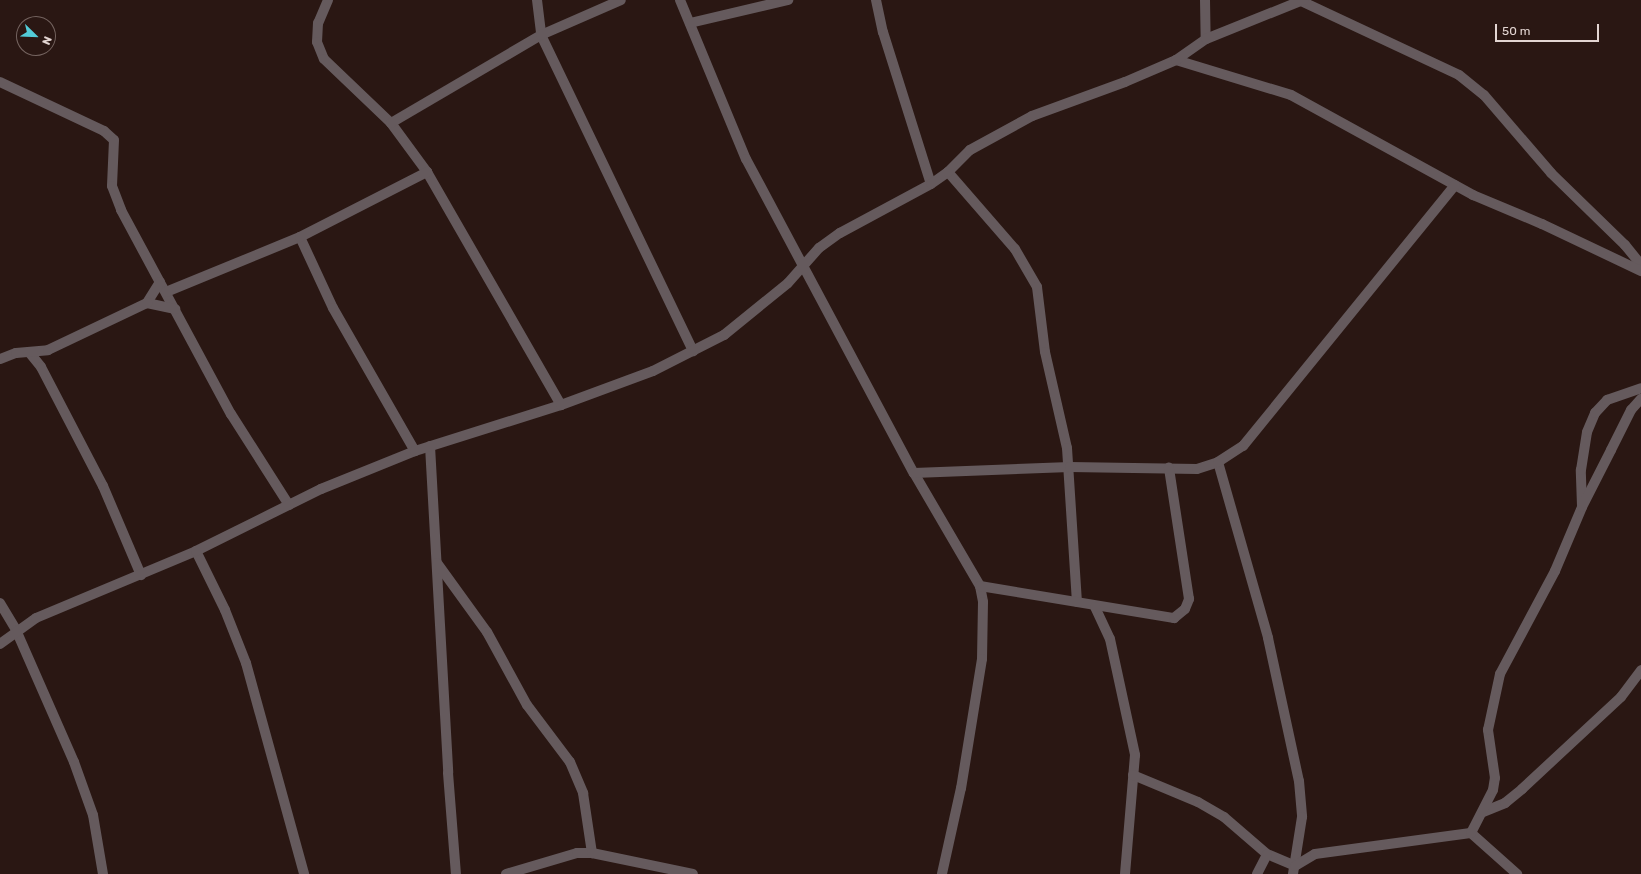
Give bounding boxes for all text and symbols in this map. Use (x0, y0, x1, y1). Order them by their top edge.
north arrow (16, 16, 56, 56)
scale bar (1497, 16, 1601, 42)
text: 50 m (1502, 24, 1530, 38)
text: N (39, 34, 54, 47)

